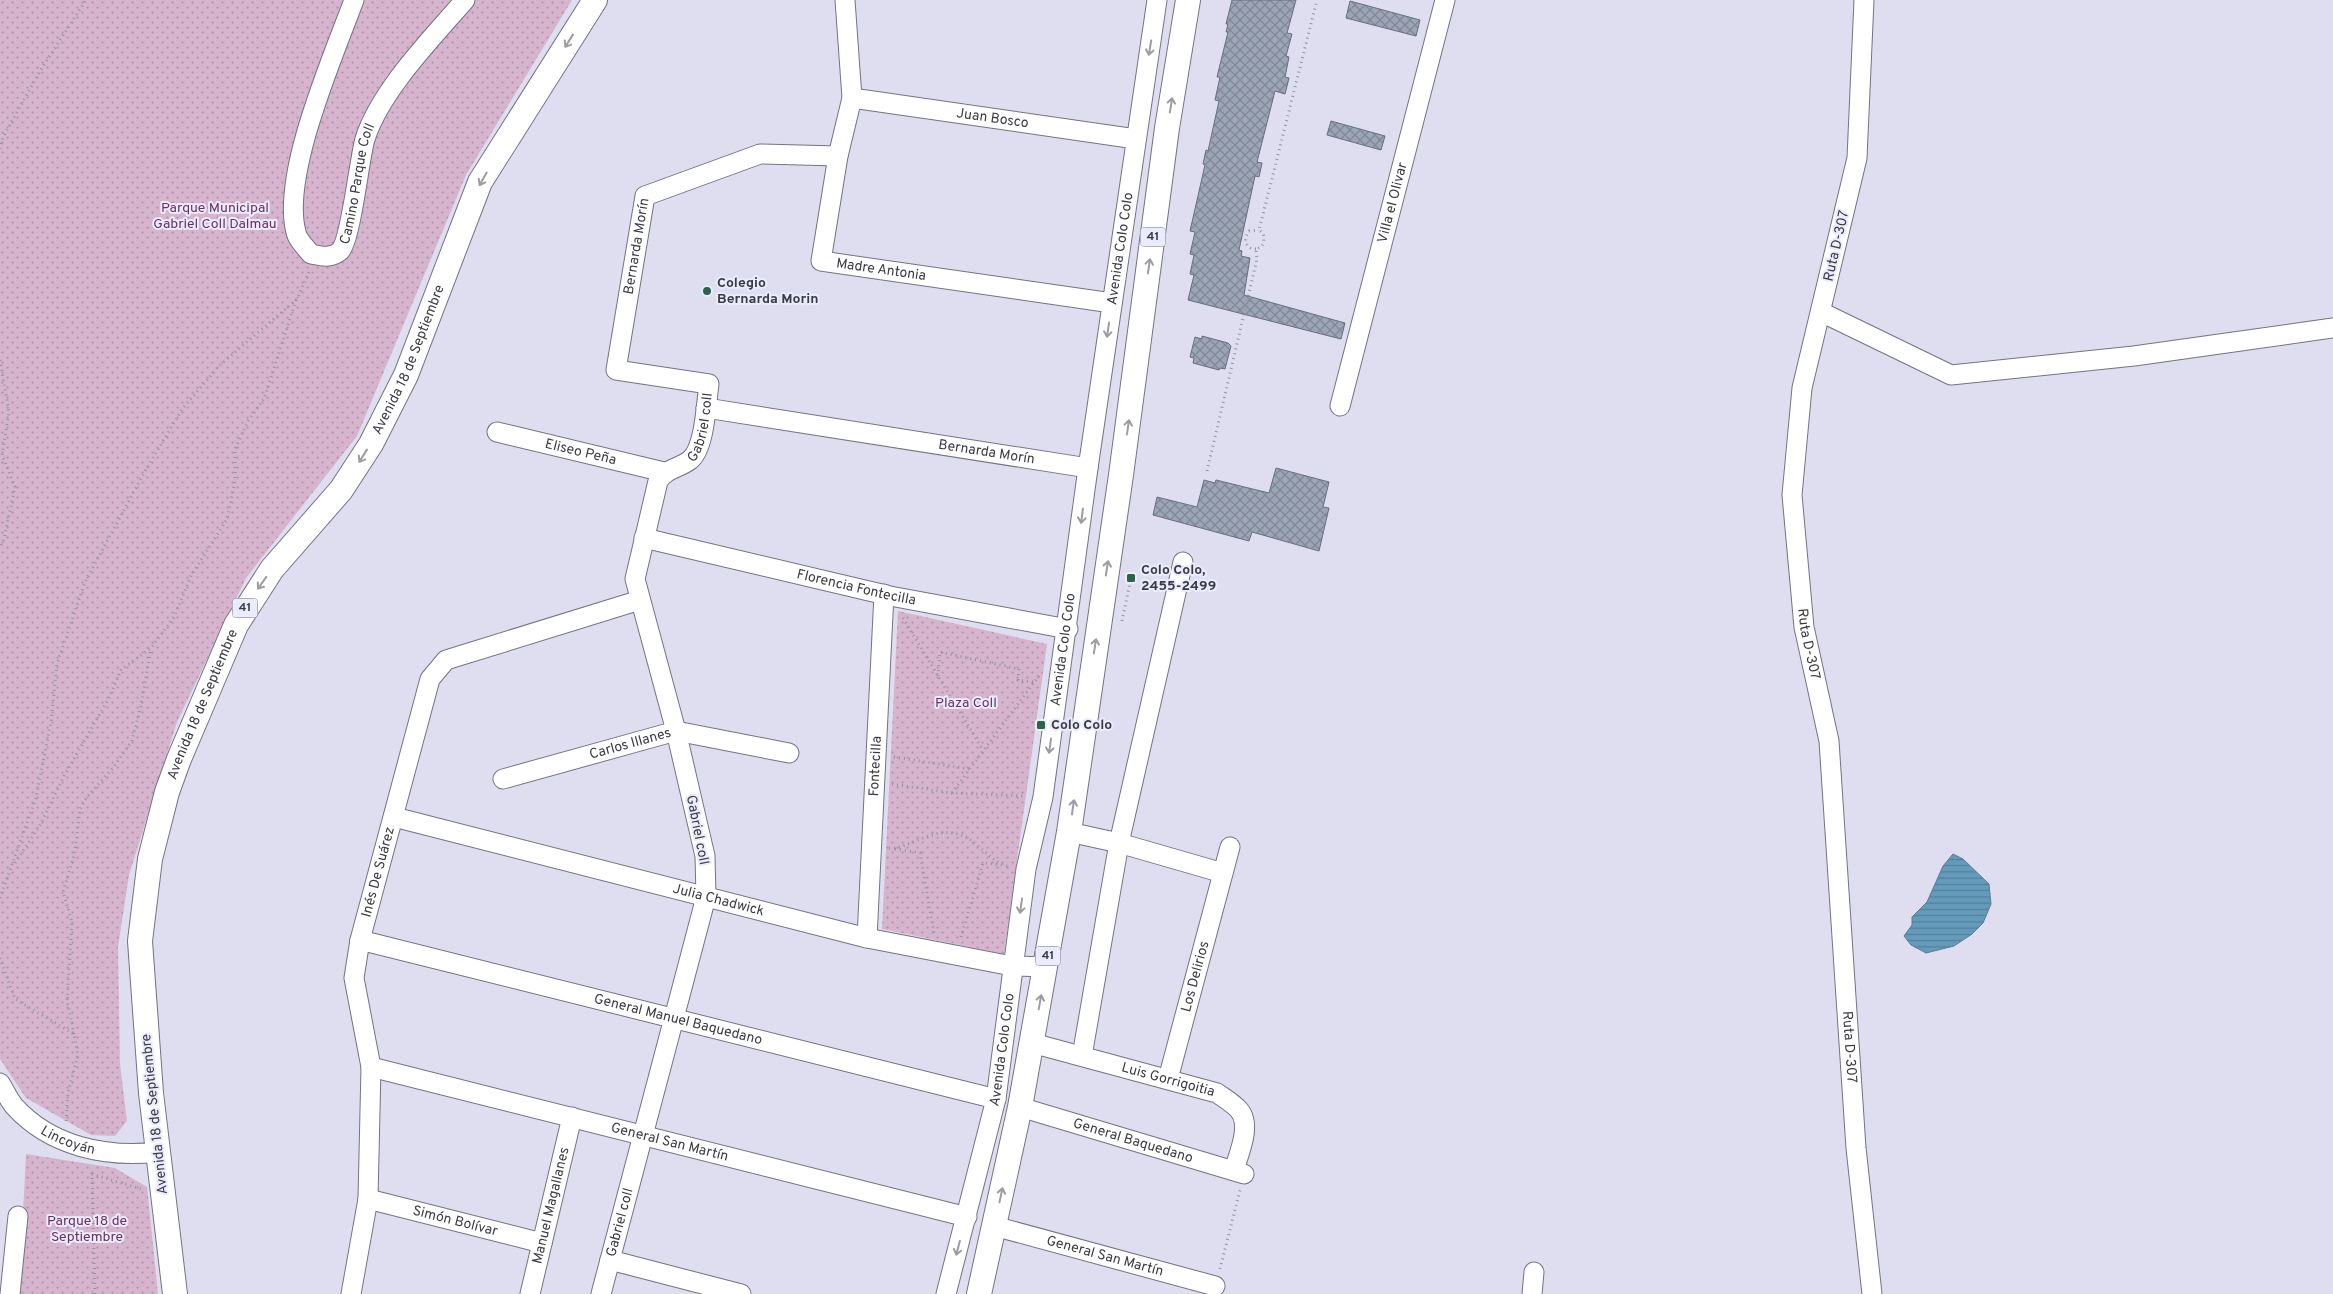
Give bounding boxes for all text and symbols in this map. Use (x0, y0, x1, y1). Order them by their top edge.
one-way arrow (563, 34, 573, 48)
one-way arrow (1144, 40, 1154, 56)
one-way arrow (1167, 97, 1177, 113)
street label: Juan Bosco (955, 105, 1030, 132)
street label: Camino Parque Coll (336, 121, 379, 247)
street label: Villa el Olivar (1374, 160, 1411, 245)
one-way arrow (477, 171, 487, 186)
street label: Avenida Colo Colo (1104, 191, 1137, 306)
street label: Bernarda Morín (620, 197, 653, 296)
park label: Parque Municipal Gabriel Coll Dalmau (153, 200, 277, 233)
street label: Ruta D-307 (1821, 209, 1853, 283)
road number: 41 (1140, 228, 1166, 246)
street label: Madre Antonia (835, 255, 927, 285)
one-way arrow (1144, 258, 1154, 274)
place label: Colegio Bernarda Morin (717, 275, 818, 308)
street label: Avenida 18 de Septiembre (369, 283, 448, 438)
marker: Colegio Bernarda Morin (701, 285, 713, 297)
one-way arrow (1103, 322, 1113, 338)
street label: Gabriel coll (684, 392, 716, 466)
one-way arrow (1123, 419, 1133, 435)
street label: Eliseo Peña (543, 435, 618, 469)
street label: Bernarda Morín (937, 436, 1036, 468)
one-way arrow (358, 449, 368, 463)
one-way arrow (1077, 508, 1087, 524)
one-way arrow (1102, 560, 1112, 576)
place label: Colo Colo, 2455-2499 (1141, 562, 1216, 595)
street label: Florencia Fontecilla (795, 566, 917, 609)
marker: Colo Colo, 2455-2499 (1125, 572, 1137, 584)
one-way arrow (257, 576, 267, 590)
street label: Avenida Colo Colo (1047, 592, 1079, 707)
road number: 41 (232, 598, 258, 618)
street label: Ruta D-307 (1794, 608, 1824, 681)
street label: Avenida 18 de Septiembre (164, 627, 242, 782)
one-way arrow (1090, 638, 1100, 654)
park label: Plaza Coll (935, 695, 997, 712)
place label: Colo Colo (1051, 717, 1112, 734)
marker: Colo Colo (1035, 719, 1047, 731)
street label: Carlos Illanes (587, 724, 673, 763)
street label: Fontecilla (866, 736, 885, 797)
one-way arrow (1045, 738, 1055, 754)
street label: Gabriel coll (682, 794, 712, 866)
one-way arrow (1068, 799, 1078, 815)
street label: Inés De Suárez (358, 825, 398, 919)
street label: Julia Chadwick (671, 880, 766, 920)
one-way arrow (1016, 898, 1026, 914)
street label: Los Delirios (1178, 939, 1213, 1014)
road number: 41 (1036, 946, 1060, 966)
street label: General Manuel Baquedano (592, 990, 764, 1049)
street label: Avenida Colo Colo (986, 992, 1018, 1108)
one-way arrow (1035, 994, 1045, 1010)
street label: Ruta D-307 (1838, 1010, 1860, 1084)
street label: Avenida 18 de Septiembre (138, 1033, 172, 1195)
street label: Luis Gorrigoitia (1120, 1059, 1217, 1101)
street label: General Baquedano (1071, 1115, 1195, 1167)
street label: General San Martín (609, 1119, 730, 1165)
street label: Lincoyán (38, 1122, 97, 1158)
street label: Manuel Magallanes (529, 1145, 573, 1265)
street label: Gabriel coll (603, 1186, 637, 1259)
one-way arrow (997, 1188, 1006, 1204)
street label: Simón Bolívar (411, 1202, 500, 1240)
park label: Parque 18 de Septiembre (47, 1213, 127, 1246)
street label: General San Martín (1045, 1232, 1165, 1280)
one-way arrow (953, 1240, 963, 1256)

